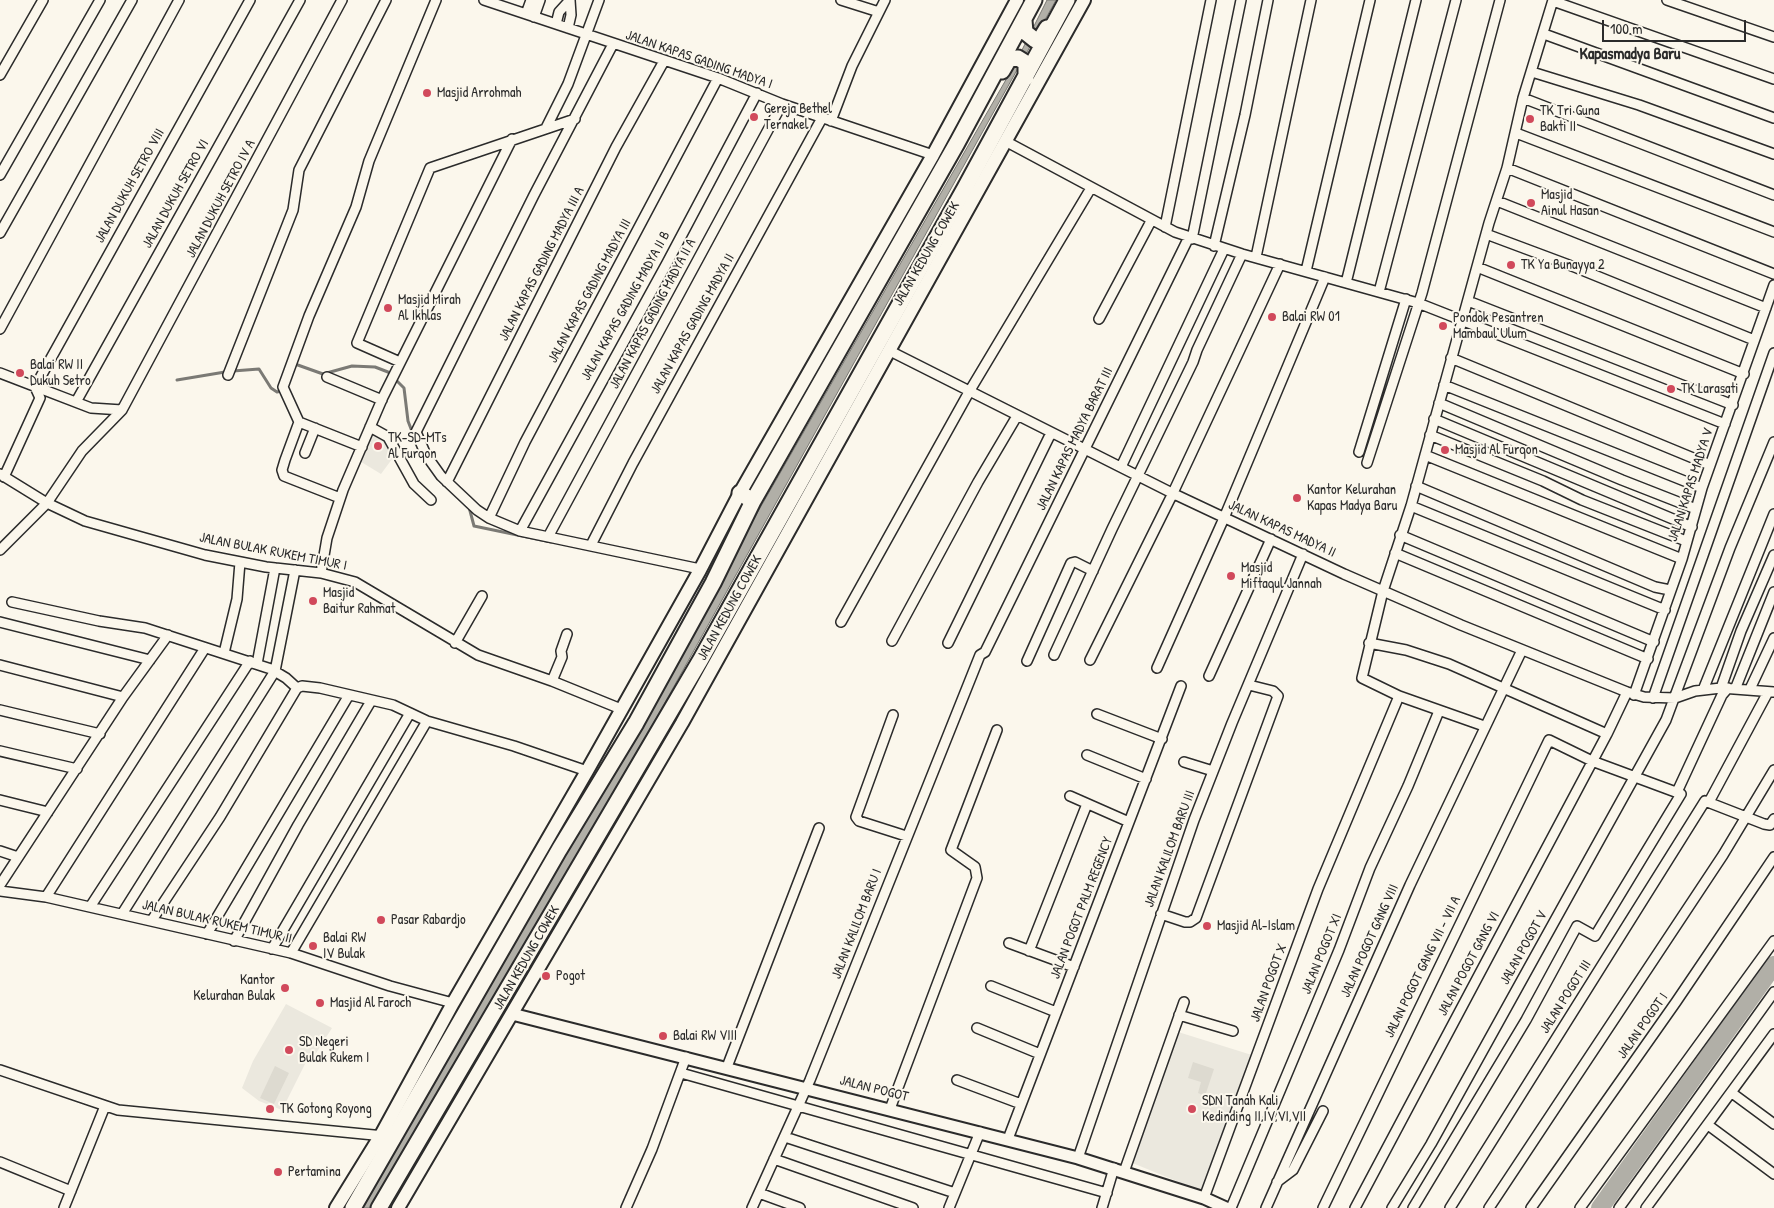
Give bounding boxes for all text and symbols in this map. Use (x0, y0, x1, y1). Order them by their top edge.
scale bar (1604, 10, 1748, 42)
text: 100 m (1610, 18, 1643, 39)
street label: JALAN KAPAS GADING MADYA I (623, 27, 775, 93)
district label: Kapasmadya Baru (1580, 45, 1680, 65)
place label: Masjid Arrohmah (437, 85, 521, 101)
marker: Masjid Arrohmah (421, 87, 433, 99)
place label: Gereja Bethel Ternakel (764, 101, 832, 134)
place label: TK Tri Guna Bakti II (1540, 103, 1600, 136)
marker: Gereja Bethel Ternakel (748, 111, 760, 123)
marker: TK Tri Guna Bakti II (1524, 113, 1536, 125)
street label: JALAN DUKUH SETRO VIII (92, 126, 168, 246)
street label: JALAN DUKUH SETRO VI (139, 137, 213, 251)
street label: JALAN DUKUH SETRO IV A (183, 137, 259, 261)
street label: JALAN KAPAS GADING MADYA III A (496, 184, 588, 344)
place label: Masjid Ainul Hasan (1541, 187, 1599, 220)
marker: Masjid Ainul Hasan (1525, 197, 1537, 209)
street label: JALAN KEDUNG COWEK (890, 199, 964, 309)
street label: JALAN KAPAS GADING MADYA III (545, 216, 635, 366)
street label: JALAN KAPAS GADING MADYA II B (578, 228, 674, 384)
street label: JALAN KAPAS GADING MADYA II A (606, 236, 700, 392)
street label: JALAN KAPAS GADING MADYA II (647, 251, 739, 397)
place label: TK Ya Bunayya 2 (1521, 257, 1605, 273)
marker: TK Ya Bunayya 2 (1505, 259, 1517, 271)
place label: Masjid Mirah Al Ikhlas (398, 292, 461, 324)
marker: Masjid Mirah Al Ikhlas (382, 302, 394, 314)
place label: Balai RW 01 (1282, 309, 1340, 325)
place label: Pondok Pesantren Mambaul Ulum (1453, 310, 1543, 342)
marker: Balai RW 01 (1266, 311, 1278, 323)
marker: Pondok Pesantren Mambaul Ulum (1437, 320, 1449, 332)
place label: Balai RW II Dukuh Setro (30, 357, 91, 390)
street label: JALAN KAPAS MADYA BARAT III (1033, 365, 1117, 513)
marker: Balai RW II Dukuh Setro (14, 367, 26, 379)
place label: TK Larasati (1681, 381, 1738, 397)
marker: TK Larasati (1665, 383, 1677, 395)
street label: JALAN KAPAS MADYA V (1665, 426, 1717, 544)
place label: TK-SD-MTs Al Furqon (388, 430, 447, 462)
marker: TK-SD-MTs Al Furqon (372, 440, 384, 452)
place label: Masjid Al Furqon (1455, 442, 1538, 458)
marker: Masjid Al Furqon (1439, 444, 1451, 456)
place label: Kantor Kelurahan Kapas Madya Baru (1307, 482, 1397, 514)
marker: Kantor Kelurahan Kapas Madya Baru (1291, 492, 1303, 504)
street label: JALAN KAPAS MADYA II (1226, 497, 1338, 561)
street label: JALAN BULAK RUKEM TIMUR I (198, 529, 348, 575)
street label: JALAN KEDUNG COWEK (694, 553, 766, 663)
place label: Masjid Miftaqul Jannah (1241, 560, 1322, 592)
marker: Masjid Miftaqul Jannah (1225, 570, 1237, 582)
place label: Masjid Baitur Rahmat (323, 585, 395, 618)
marker: Masjid Baitur Rahmat (307, 595, 319, 607)
street label: JALAN KALILOM BARU III (1141, 788, 1199, 910)
street label: JALAN POGOT PALM REGENCY (1047, 835, 1117, 981)
street label: JALAN KALILOM BARU I (828, 867, 886, 981)
street label: JALAN POGOT GANG VIII (1337, 882, 1403, 1000)
street label: JALAN POGOT GANG VII - VII A (1381, 893, 1465, 1041)
street label: JALAN BULAK RUKEM TIMUR II (140, 897, 294, 947)
street label: JALAN KEDUNG COWEK (490, 903, 564, 1013)
street label: JALAN POGOT V (1497, 908, 1551, 988)
street label: JALAN POGOT GANG VI (1434, 909, 1504, 1019)
street label: JALAN POGOT XI (1298, 911, 1346, 997)
place label: Pasar Rabardjo (391, 912, 466, 928)
marker: Pasar Rabardjo (375, 914, 387, 926)
place label: Masjid Al-Islam (1217, 918, 1295, 934)
marker: Masjid Al-Islam (1201, 920, 1213, 932)
place label: Balai RW IV Bulak (323, 930, 366, 962)
marker: Balai RW IV Bulak (307, 940, 319, 952)
street label: JALAN POGOT X (1247, 942, 1291, 1024)
street label: JALAN POGOT III (1537, 957, 1595, 1037)
place label: Pogot (556, 968, 585, 984)
marker: Pogot (540, 970, 552, 982)
place label: Kantor Kelurahan Bulak (193, 972, 275, 1004)
marker: Kantor Kelurahan Bulak (279, 982, 291, 994)
street label: JALAN POGOT I (1614, 990, 1672, 1062)
place label: Masjid Al Faroch (330, 995, 411, 1011)
marker: Masjid Al Faroch (314, 997, 326, 1009)
place label: Balai RW VIII (673, 1028, 737, 1044)
marker: Balai RW VIII (657, 1030, 669, 1042)
place label: SD Negeri Bulak Rukem I (299, 1034, 369, 1066)
marker: SD Negeri Bulak Rukem I (283, 1044, 295, 1056)
street label: JALAN POGOT (838, 1072, 910, 1106)
place label: SDN Tanah Kali Kedinding II,IV,VI,VII (1202, 1093, 1306, 1126)
place label: TK Gotong Royong (280, 1101, 372, 1117)
marker: TK Gotong Royong (264, 1103, 276, 1115)
marker: SDN Tanah Kali Kedinding II,IV,VI,VII (1186, 1103, 1198, 1115)
place label: Pertamina (288, 1164, 340, 1180)
marker: Pertamina (272, 1166, 284, 1178)

